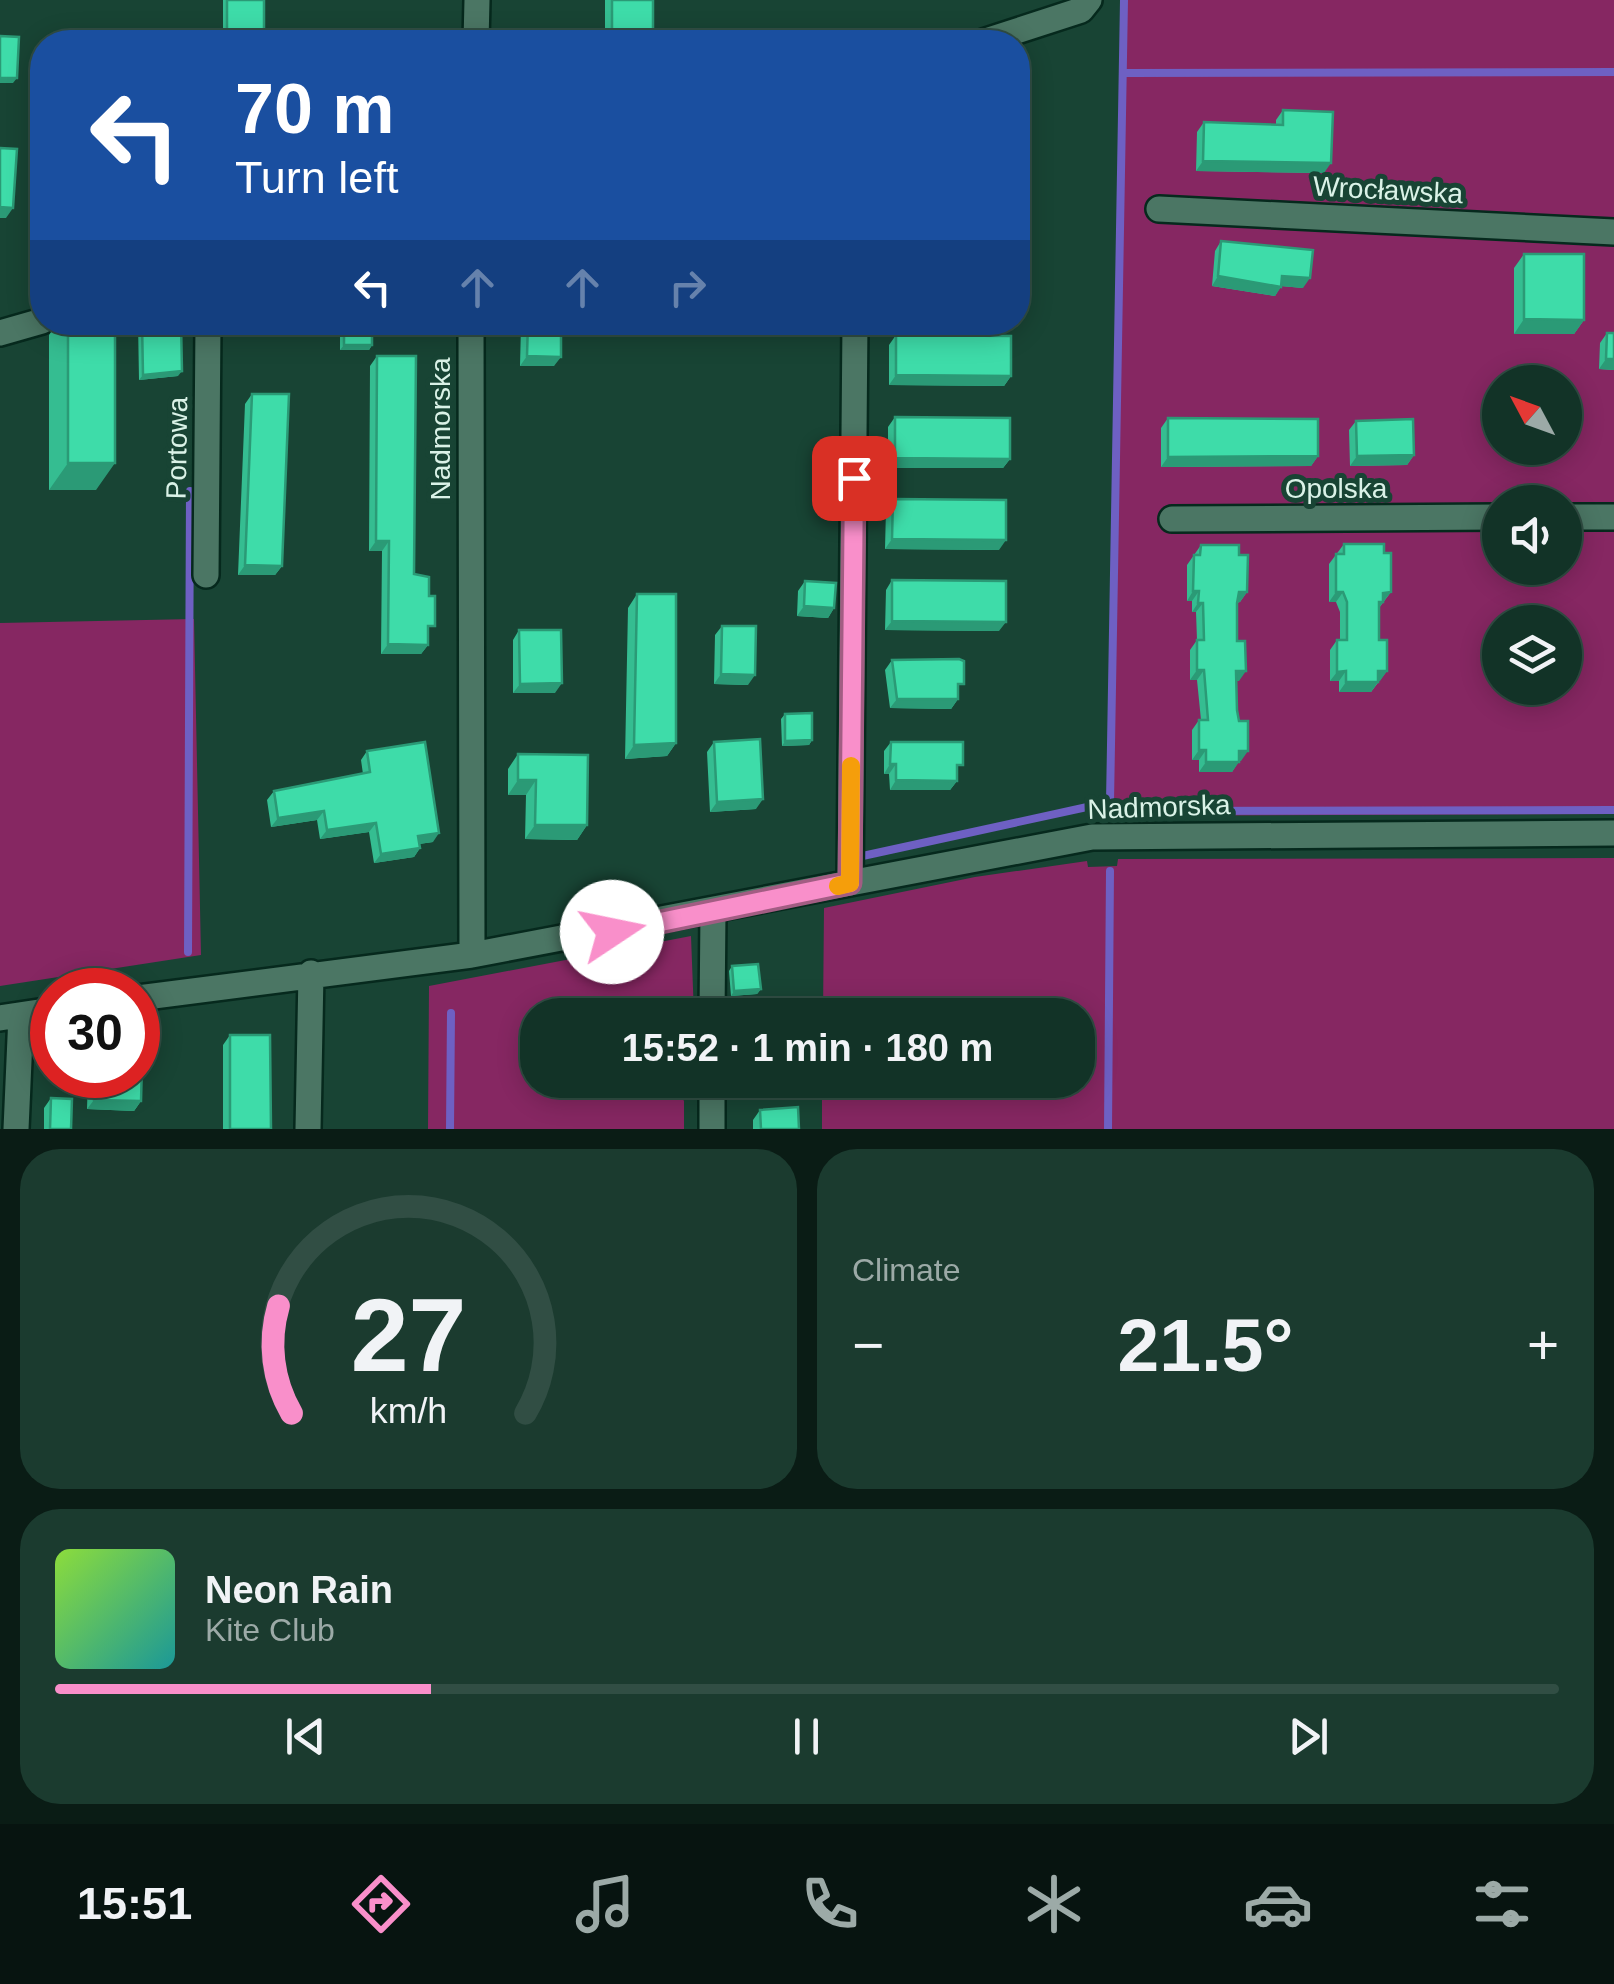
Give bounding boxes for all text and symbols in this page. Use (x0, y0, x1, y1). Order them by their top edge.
icon: left (70, 70, 200, 200)
text: 70 m (235, 70, 395, 148)
text: Turn left (235, 152, 398, 203)
street label: Wrocławska (1312, 171, 1464, 209)
icon: left (345, 260, 400, 315)
icon: ahead (450, 260, 505, 315)
icon: ahead (555, 260, 610, 315)
icon: right (660, 260, 715, 315)
street label: Nadmorska (425, 357, 456, 501)
north arrow (1482, 365, 1582, 465)
map controls (1482, 365, 1582, 705)
street label: Portowa (161, 396, 193, 500)
pin (812, 436, 897, 521)
icon: arrive (827, 451, 882, 506)
street label: Opolska (1285, 473, 1388, 504)
button: sound (1482, 485, 1582, 585)
button: layers (1482, 605, 1582, 705)
street label: Nadmorska (1087, 789, 1231, 825)
position arrow (560, 880, 664, 984)
speed limit sign: 30 (30, 968, 160, 1098)
text: 15:52 · 1 min · 180 m (622, 1027, 993, 1069)
text: Climate (852, 1252, 960, 1288)
text: 27 (351, 1277, 466, 1393)
text: 21.5° (1118, 1303, 1293, 1387)
text: − (852, 1314, 884, 1376)
text: + (1527, 1314, 1559, 1376)
text: km/h (370, 1391, 447, 1431)
text: Neon Rain (205, 1569, 393, 1611)
text: Kite Club (205, 1612, 335, 1648)
icon: previous (278, 1709, 333, 1764)
icon: pause (779, 1709, 834, 1764)
icon: next (1281, 1709, 1336, 1764)
icon: directions (346, 1869, 416, 1939)
icon: music (570, 1869, 640, 1939)
icon: phone (795, 1869, 865, 1939)
icon: climate (1019, 1869, 1089, 1939)
icon: car (1243, 1869, 1313, 1939)
icon: filters (1467, 1869, 1537, 1939)
text: 15:51 (77, 1878, 192, 1929)

